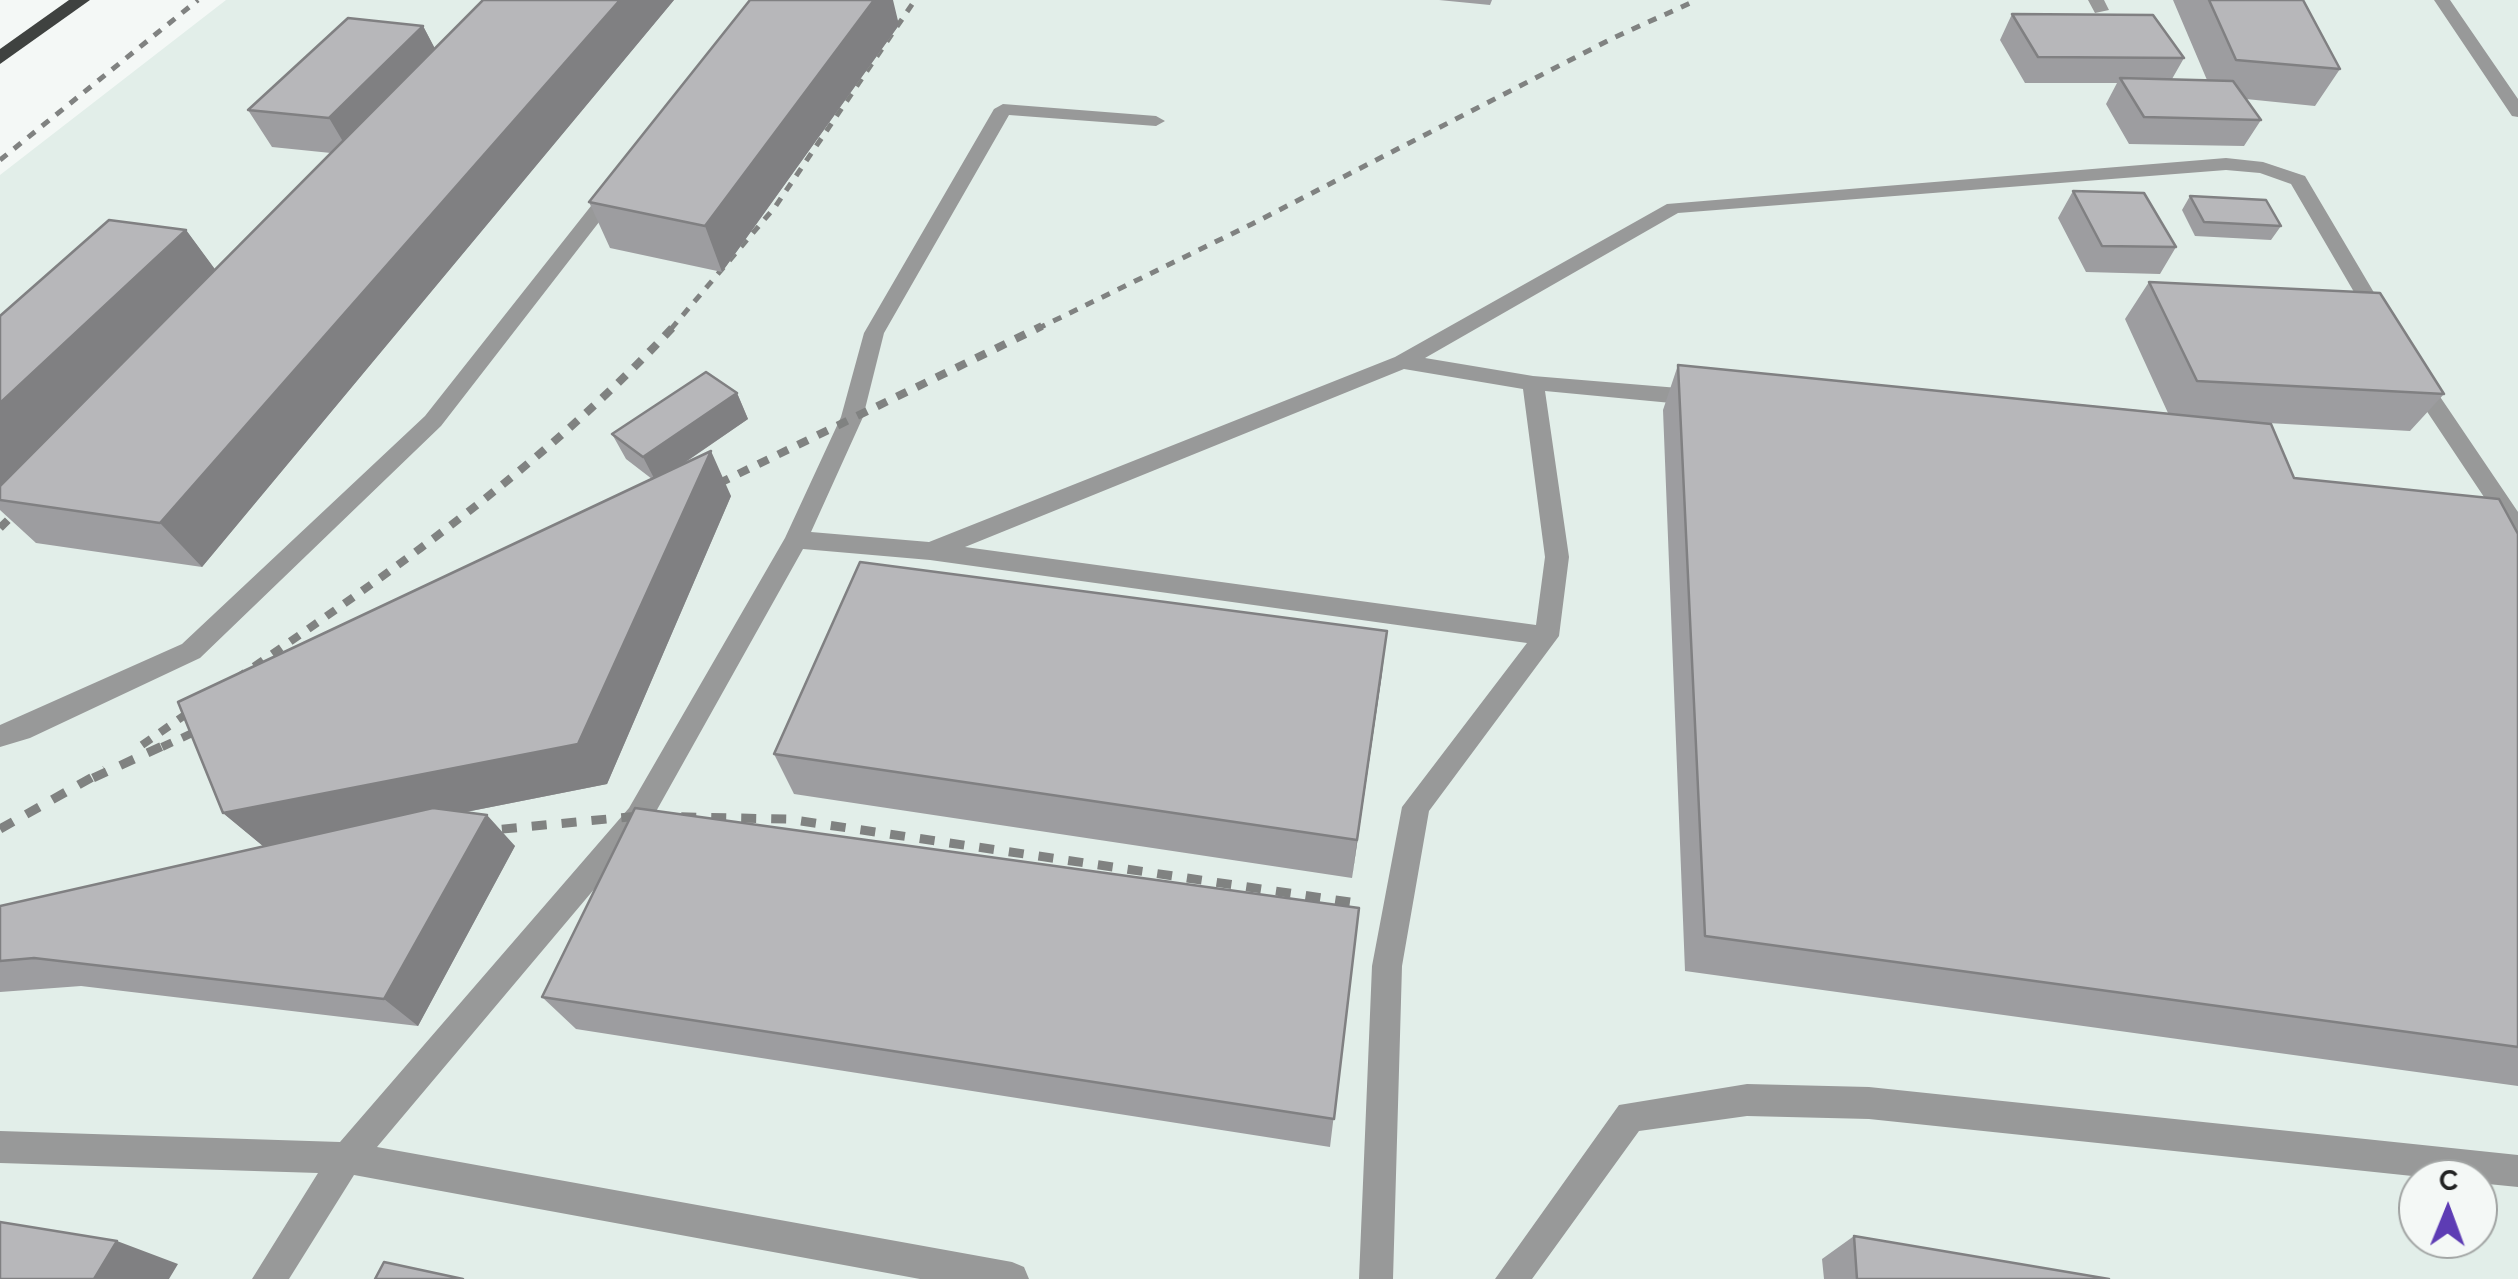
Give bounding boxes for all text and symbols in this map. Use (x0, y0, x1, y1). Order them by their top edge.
north arrow (2398, 1159, 2498, 1259)
text: С (2439, 1164, 2458, 1197)

